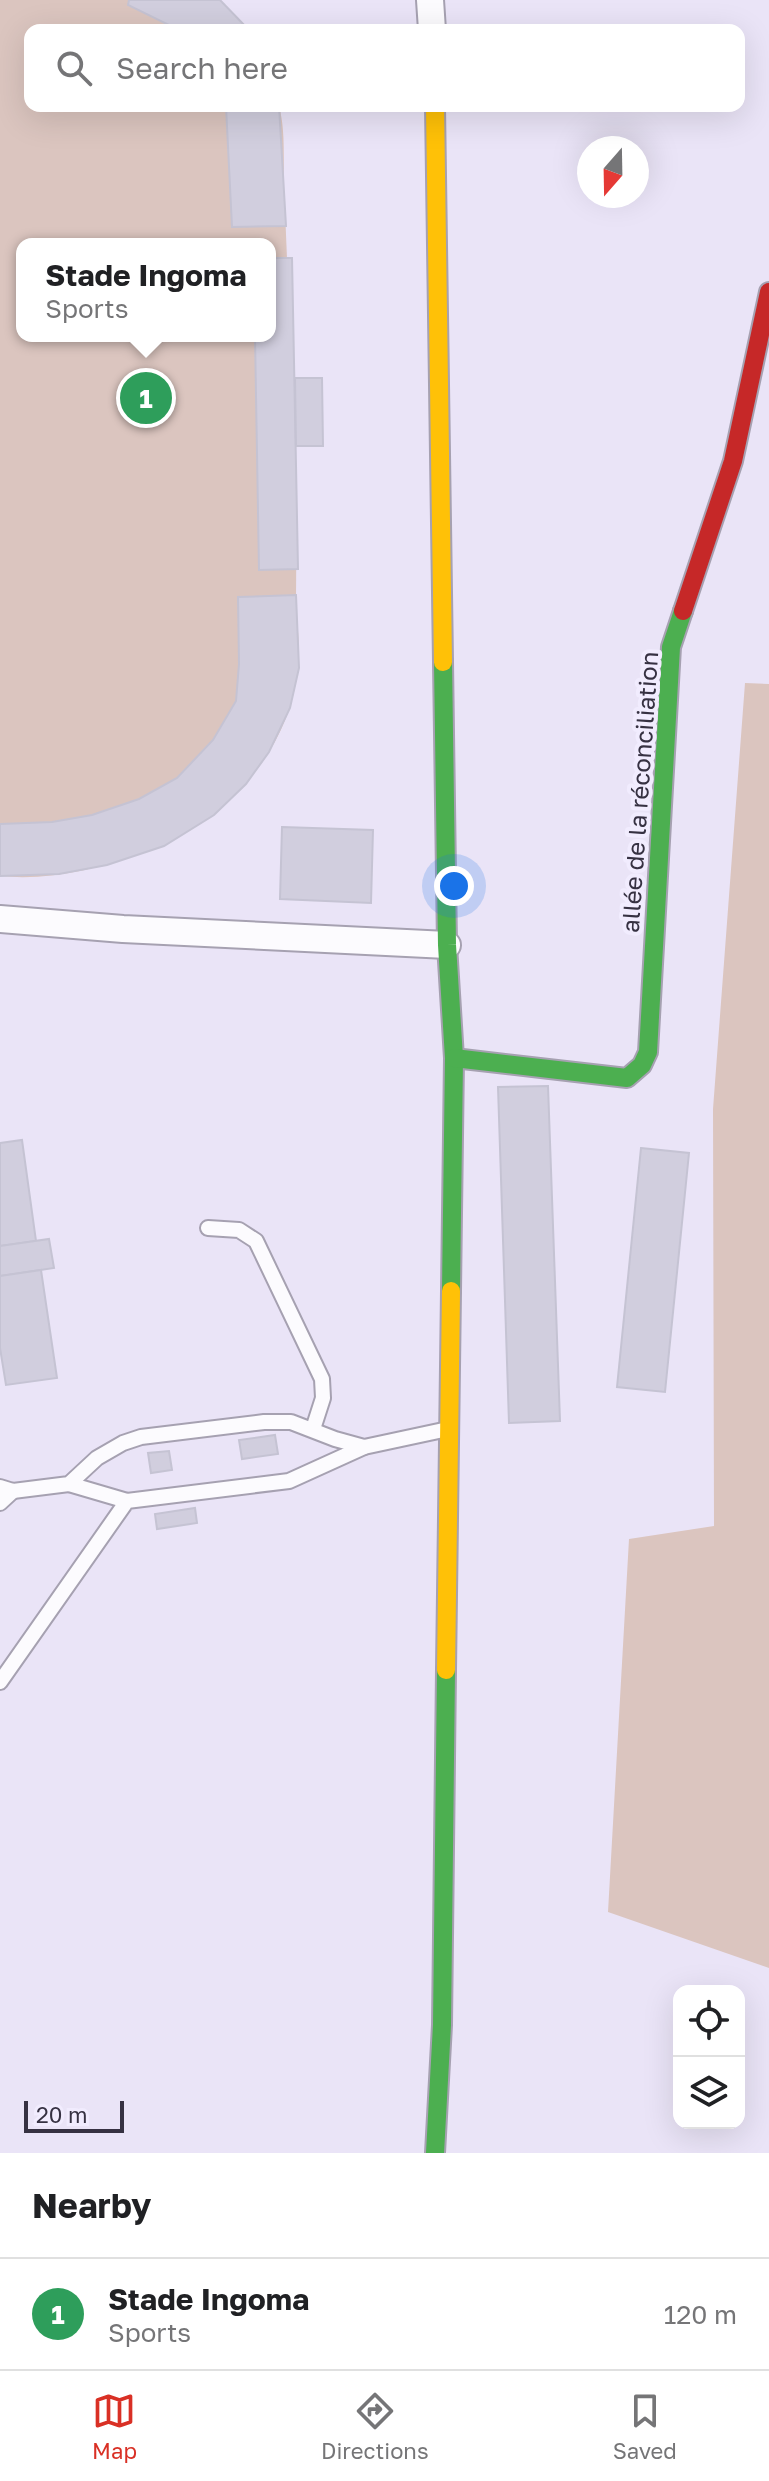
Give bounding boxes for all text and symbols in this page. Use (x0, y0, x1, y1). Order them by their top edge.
search box (24, 24, 745, 112)
icon: search (52, 46, 96, 90)
text: Search here (116, 50, 288, 86)
north arrow (577, 136, 649, 208)
popup (16, 238, 276, 342)
text: Stade Ingoma (45, 257, 247, 293)
text: Sports (45, 293, 128, 324)
pin: 1 (120, 368, 172, 428)
street label: allée de la réconciliation (615, 650, 663, 934)
your location (434, 866, 474, 906)
map controls (673, 1985, 745, 2129)
button: locate (673, 1985, 745, 2057)
button: layers (673, 2057, 745, 2129)
scale bar (24, 2097, 124, 2133)
text: 20 m (36, 2101, 87, 2128)
text: Nearby (32, 2185, 152, 2225)
text: Stade Ingoma (108, 2281, 309, 2317)
text: 1 (51, 2299, 65, 2330)
text: 120 m (664, 2299, 737, 2330)
text: Sports (108, 2317, 191, 2348)
tab: Map (92, 2389, 137, 2464)
tab: Directions (321, 2389, 429, 2464)
tab: Saved (613, 2389, 677, 2464)

